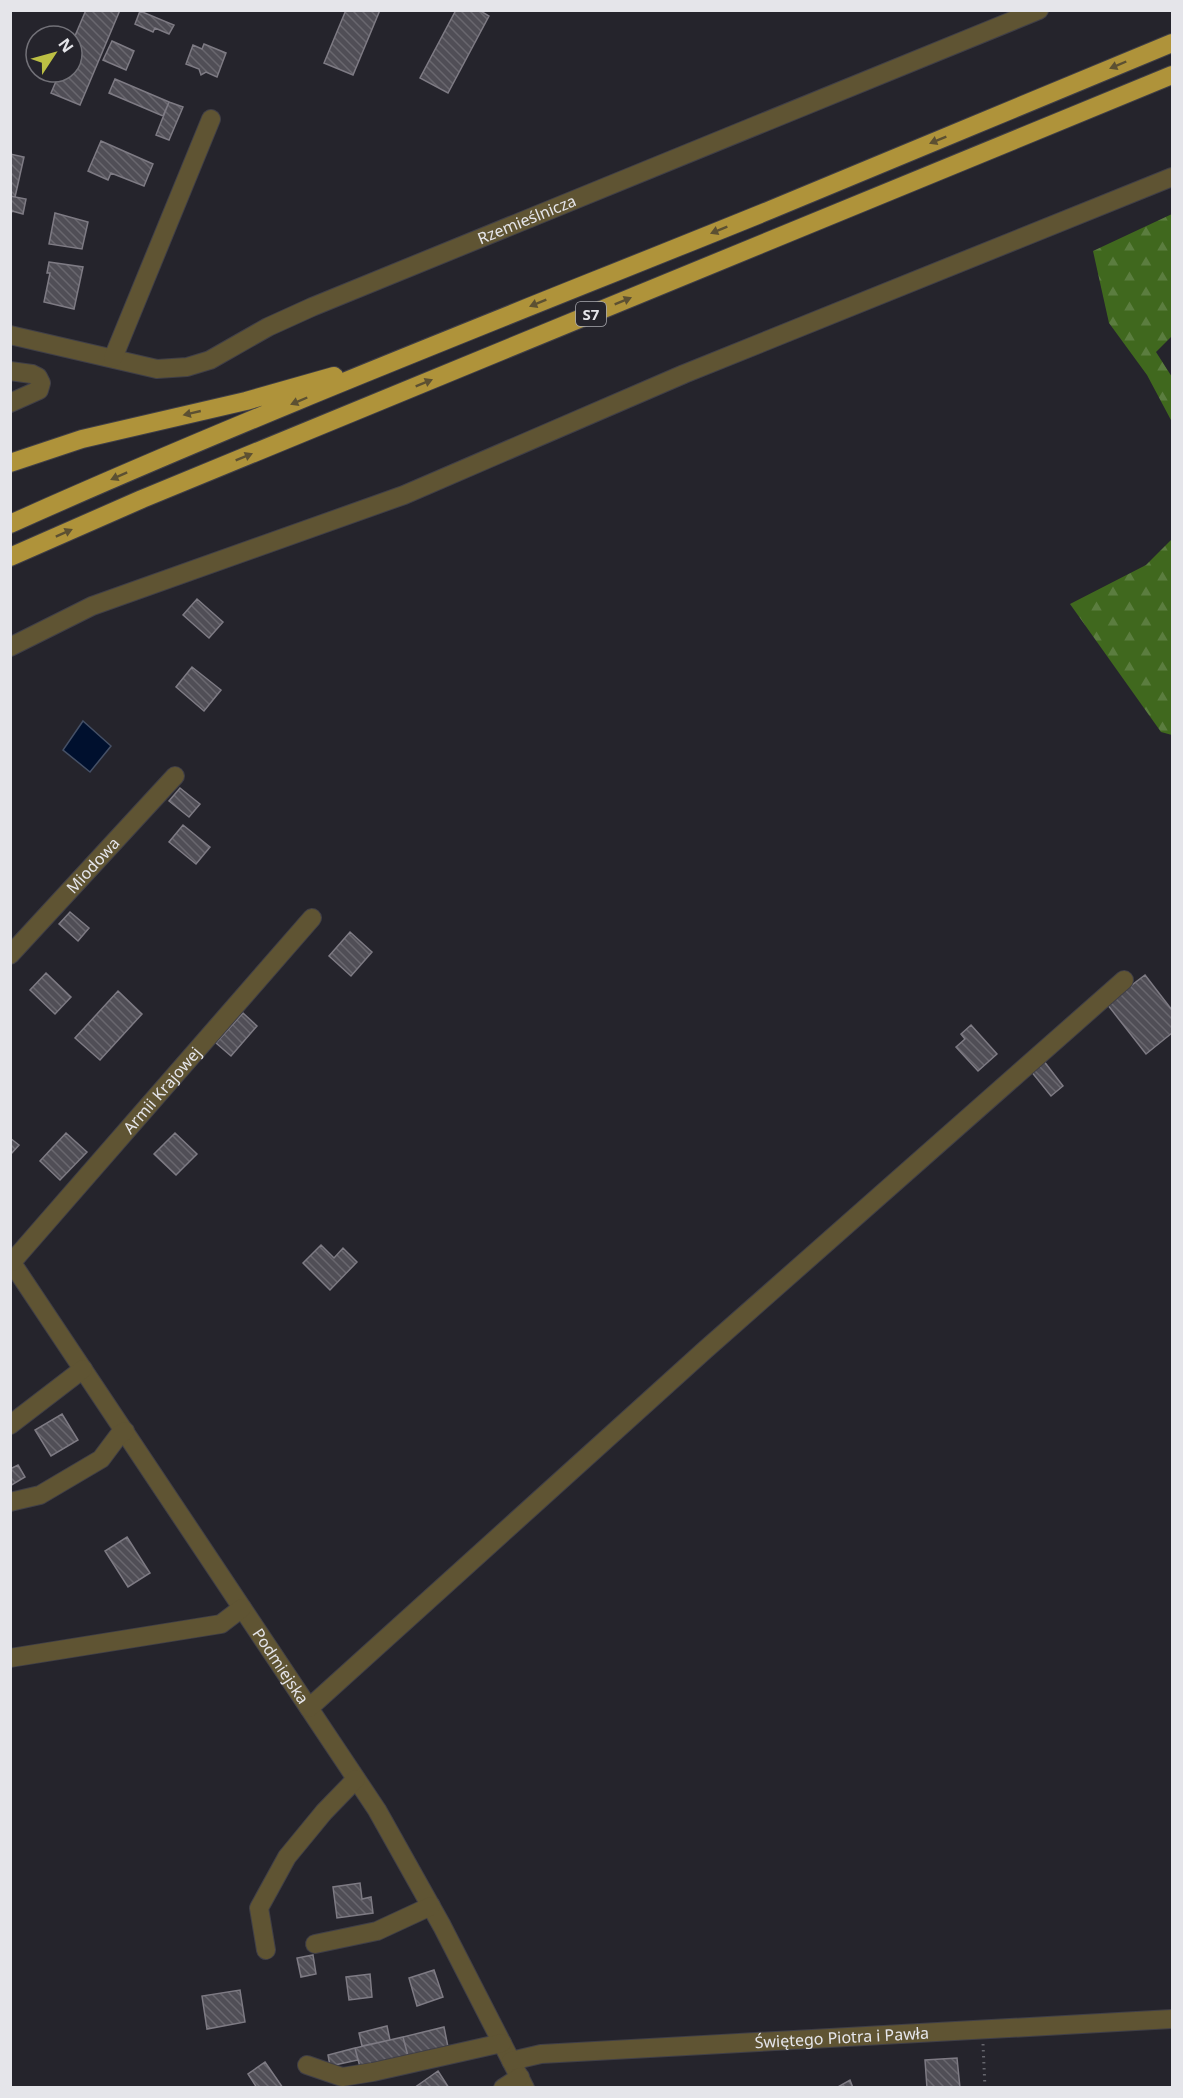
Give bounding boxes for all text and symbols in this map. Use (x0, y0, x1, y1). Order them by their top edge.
north arrow (24, 24, 84, 84)
text: N (53, 33, 79, 57)
one-way arrow (1109, 60, 1127, 70)
one-way arrow (929, 135, 947, 145)
street label: Rzemieślnicza (474, 189, 579, 249)
one-way arrow (710, 225, 728, 235)
one-way arrow (615, 296, 633, 306)
one-way arrow (529, 298, 547, 308)
road number: S7 (576, 302, 606, 326)
one-way arrow (415, 378, 433, 387)
one-way arrow (290, 397, 308, 406)
one-way arrow (183, 408, 202, 418)
one-way arrow (235, 452, 253, 462)
one-way arrow (110, 471, 127, 480)
one-way arrow (55, 528, 73, 538)
street label: Miodowa (61, 832, 124, 898)
street label: Armii Krajowej (118, 1042, 206, 1138)
street label: Podmiejska (248, 1624, 314, 1708)
street label: Świętego Piotra i Pawła (754, 2022, 929, 2053)

